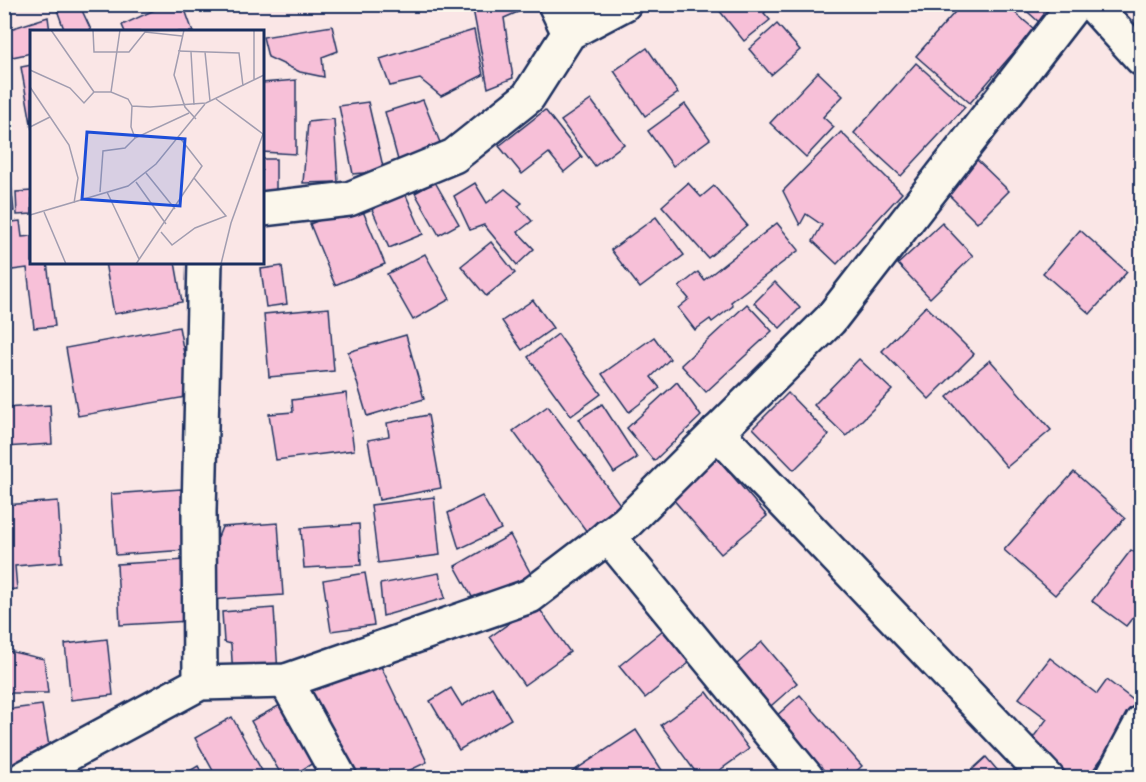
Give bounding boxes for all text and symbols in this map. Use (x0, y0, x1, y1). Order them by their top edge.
inset map (30, 30, 264, 264)

